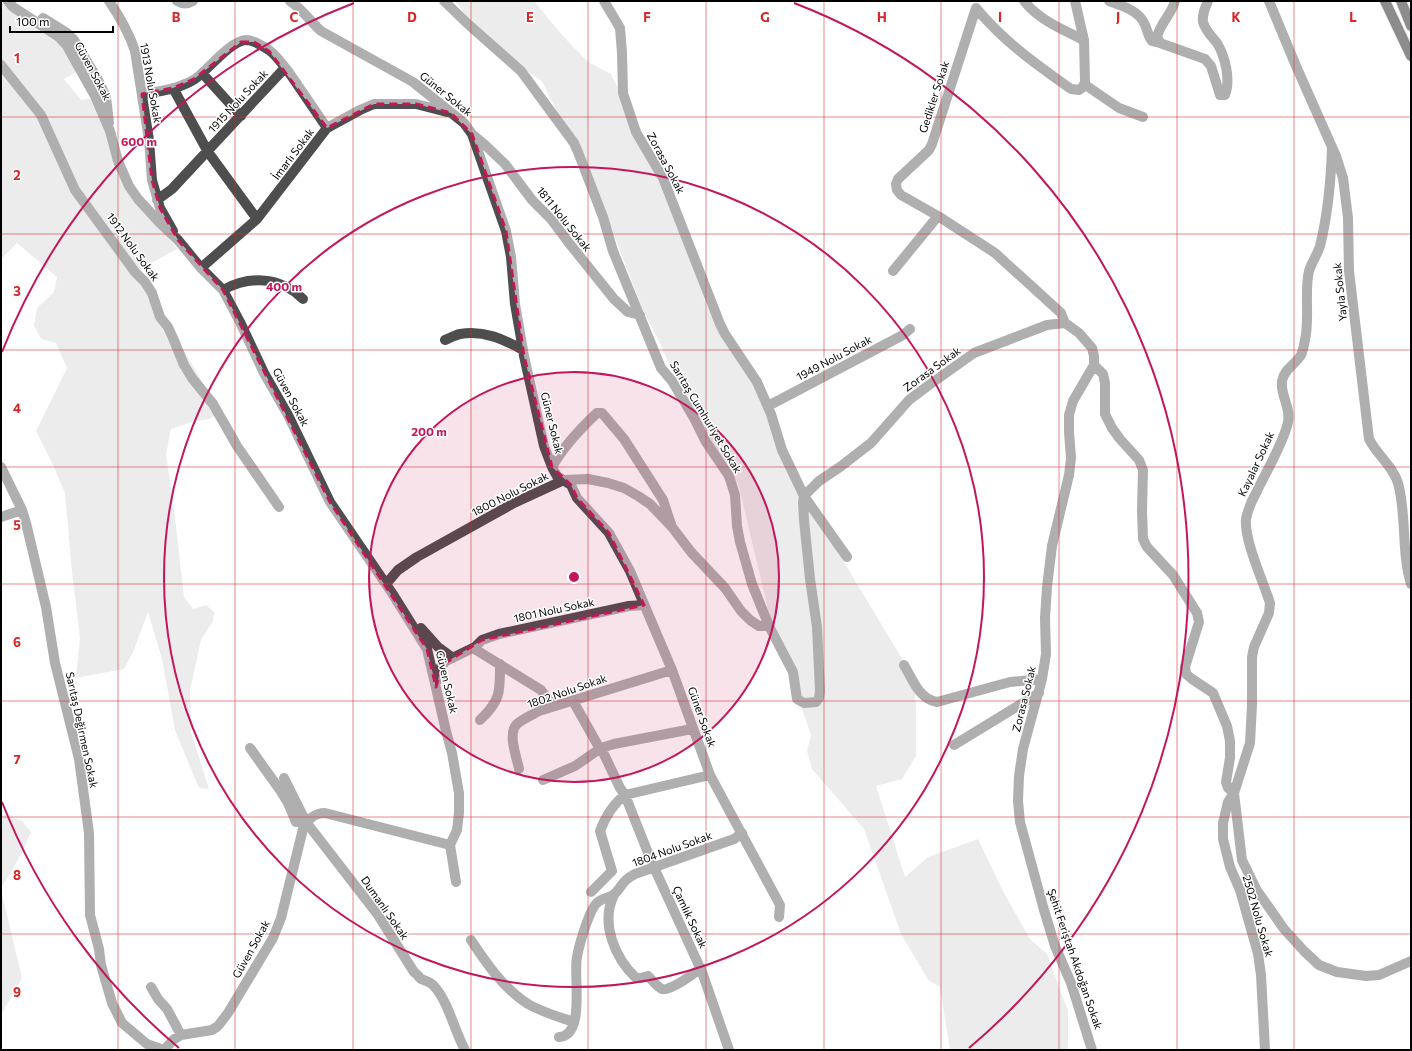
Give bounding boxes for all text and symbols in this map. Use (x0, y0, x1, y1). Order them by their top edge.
scale bar (10, 8, 113, 34)
text: B (172, 9, 181, 25)
text: C (290, 9, 299, 25)
text: D (407, 9, 417, 25)
text: E (526, 9, 534, 25)
text: F (643, 9, 651, 25)
text: G (760, 9, 770, 25)
text: H (877, 9, 887, 25)
text: I (998, 9, 1002, 25)
text: J (1116, 9, 1120, 25)
text: K (1231, 9, 1241, 25)
text: L (1349, 9, 1357, 25)
text: 100 m (16, 14, 50, 28)
street label: Güven Sokak (73, 39, 114, 102)
street label: 1913 Nolu Sokak (138, 42, 165, 124)
text: 1 (14, 50, 20, 66)
street label: Gedikler Sokak (916, 59, 951, 134)
street label: 1915 Nolu Sokak (205, 67, 270, 135)
street label: Güner Sokak (418, 69, 475, 119)
street label: İmarlı Sokak (268, 125, 316, 182)
street label: Zorasa Sokak (645, 130, 688, 196)
text: 600 m (121, 134, 157, 148)
text: 2 (13, 167, 21, 183)
street label: 1811 Nolu Sokak (534, 184, 594, 254)
street label: 1912 Nolu Sokak (104, 210, 162, 283)
street label: Yayla Sokak (1330, 262, 1349, 322)
text: 400 m (266, 279, 302, 293)
text: 3 (13, 283, 21, 299)
street label: 1949 Nolu Sokak (794, 332, 874, 383)
street label: Zorasa Sokak (901, 343, 963, 394)
street label: Sarıtaş Cumhuriyet Sokak (668, 358, 745, 475)
street label: Güven Sokak (271, 365, 312, 428)
street label: Güner Sokak (538, 390, 566, 455)
text: 4 (13, 400, 21, 416)
text: 200 m (411, 424, 447, 438)
street label: Kayalar Sokak (1235, 429, 1276, 498)
street label: 1800 Nolu Sokak (469, 469, 550, 519)
text: 5 (13, 517, 21, 533)
centre of rings (567, 570, 581, 584)
street label: 1801 Nolu Sokak (512, 595, 595, 624)
text: 6 (13, 634, 21, 650)
street label: Güven Sokak (434, 649, 461, 715)
street label: Zorasa Sokak (1009, 664, 1038, 733)
street label: Sarıtaş Değirmen Sokak (64, 671, 101, 789)
street label: 1802 Nolu Sokak (525, 671, 608, 710)
street label: Güner Sokak (686, 685, 719, 749)
text: 7 (13, 751, 21, 767)
street label: 1804 Nolu Sokak (630, 828, 713, 869)
text: 8 (13, 867, 21, 883)
street label: Dumanlı Sokak (359, 874, 412, 942)
street label: 2502 Nolu Sokak (1241, 874, 1276, 958)
street label: Çamlık Sokak (670, 884, 711, 950)
street label: Şehit Feriştah Akdoğan Sokak (1045, 887, 1106, 1031)
street label: Güven Sokak (229, 917, 272, 980)
text: 9 (13, 984, 21, 1000)

